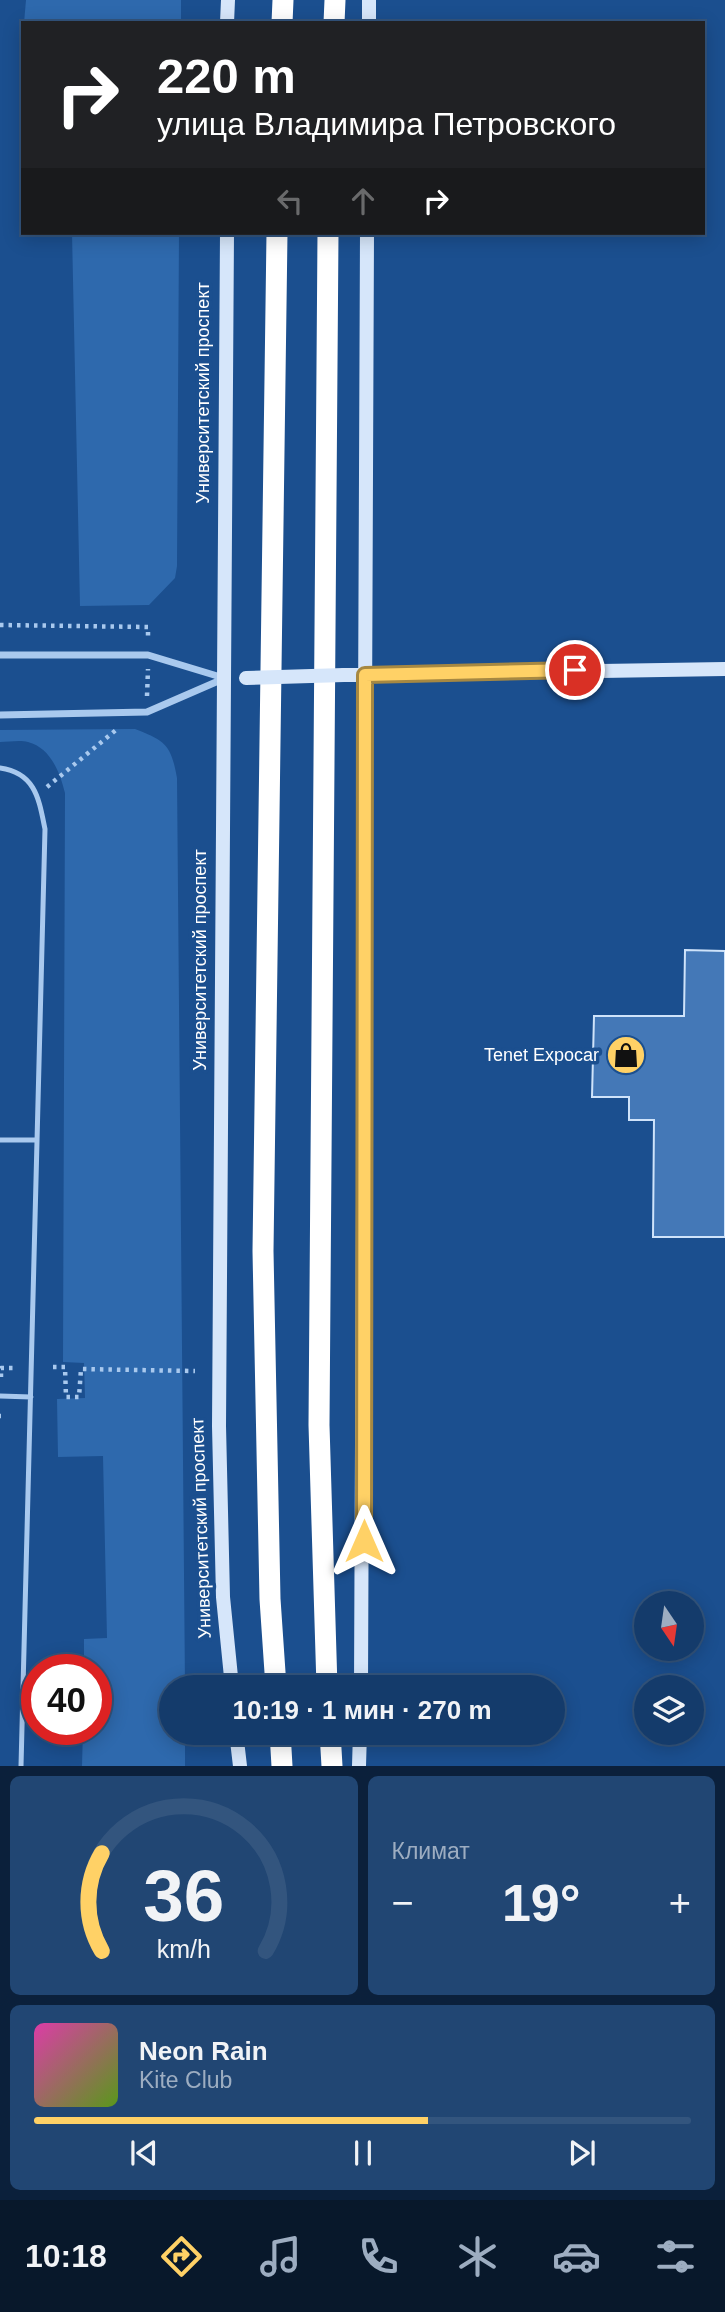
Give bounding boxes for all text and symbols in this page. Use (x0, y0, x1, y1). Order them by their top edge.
icon: right (42, 49, 133, 140)
text: 220 m (157, 49, 296, 103)
text: улица Владимира Петровского (157, 106, 616, 142)
icon: left (271, 182, 309, 220)
icon: ahead (344, 182, 382, 220)
icon: right (417, 182, 455, 220)
street label: Университетский проспект (193, 282, 213, 504)
pin (545, 640, 605, 700)
icon: arrive (556, 651, 594, 689)
street label: Университетский проспект (190, 849, 210, 1071)
shop icon: Tenet Expocar (605, 1034, 647, 1076)
place label: Tenet Expocar (484, 1045, 599, 1065)
street label: Университетский проспект (187, 1417, 215, 1639)
position arrow (327, 1504, 401, 1578)
north arrow (634, 1591, 704, 1661)
map controls (634, 1591, 704, 1745)
speed limit sign: 40 (21, 1654, 112, 1745)
button: layers (634, 1675, 704, 1745)
text: 10:19 · 1 мин · 270 m (232, 1695, 492, 1725)
text: Климат (392, 1838, 470, 1864)
text: 36 (143, 1856, 224, 1937)
text: 19° (502, 1874, 581, 1932)
text: − (392, 1882, 414, 1924)
text: + (669, 1882, 691, 1924)
text: km/h (157, 1935, 211, 1963)
text: Neon Rain (139, 2036, 268, 2066)
text: Kite Club (139, 2067, 232, 2093)
icon: previous (125, 2134, 163, 2172)
icon: pause (344, 2134, 382, 2172)
icon: next (563, 2134, 601, 2172)
icon: directions (157, 2232, 206, 2281)
icon: music (256, 2232, 305, 2281)
icon: phone (354, 2232, 403, 2281)
icon: climate (453, 2232, 502, 2281)
icon: car (552, 2232, 601, 2281)
icon: filters (651, 2232, 700, 2281)
text: 10:18 (25, 2238, 107, 2274)

